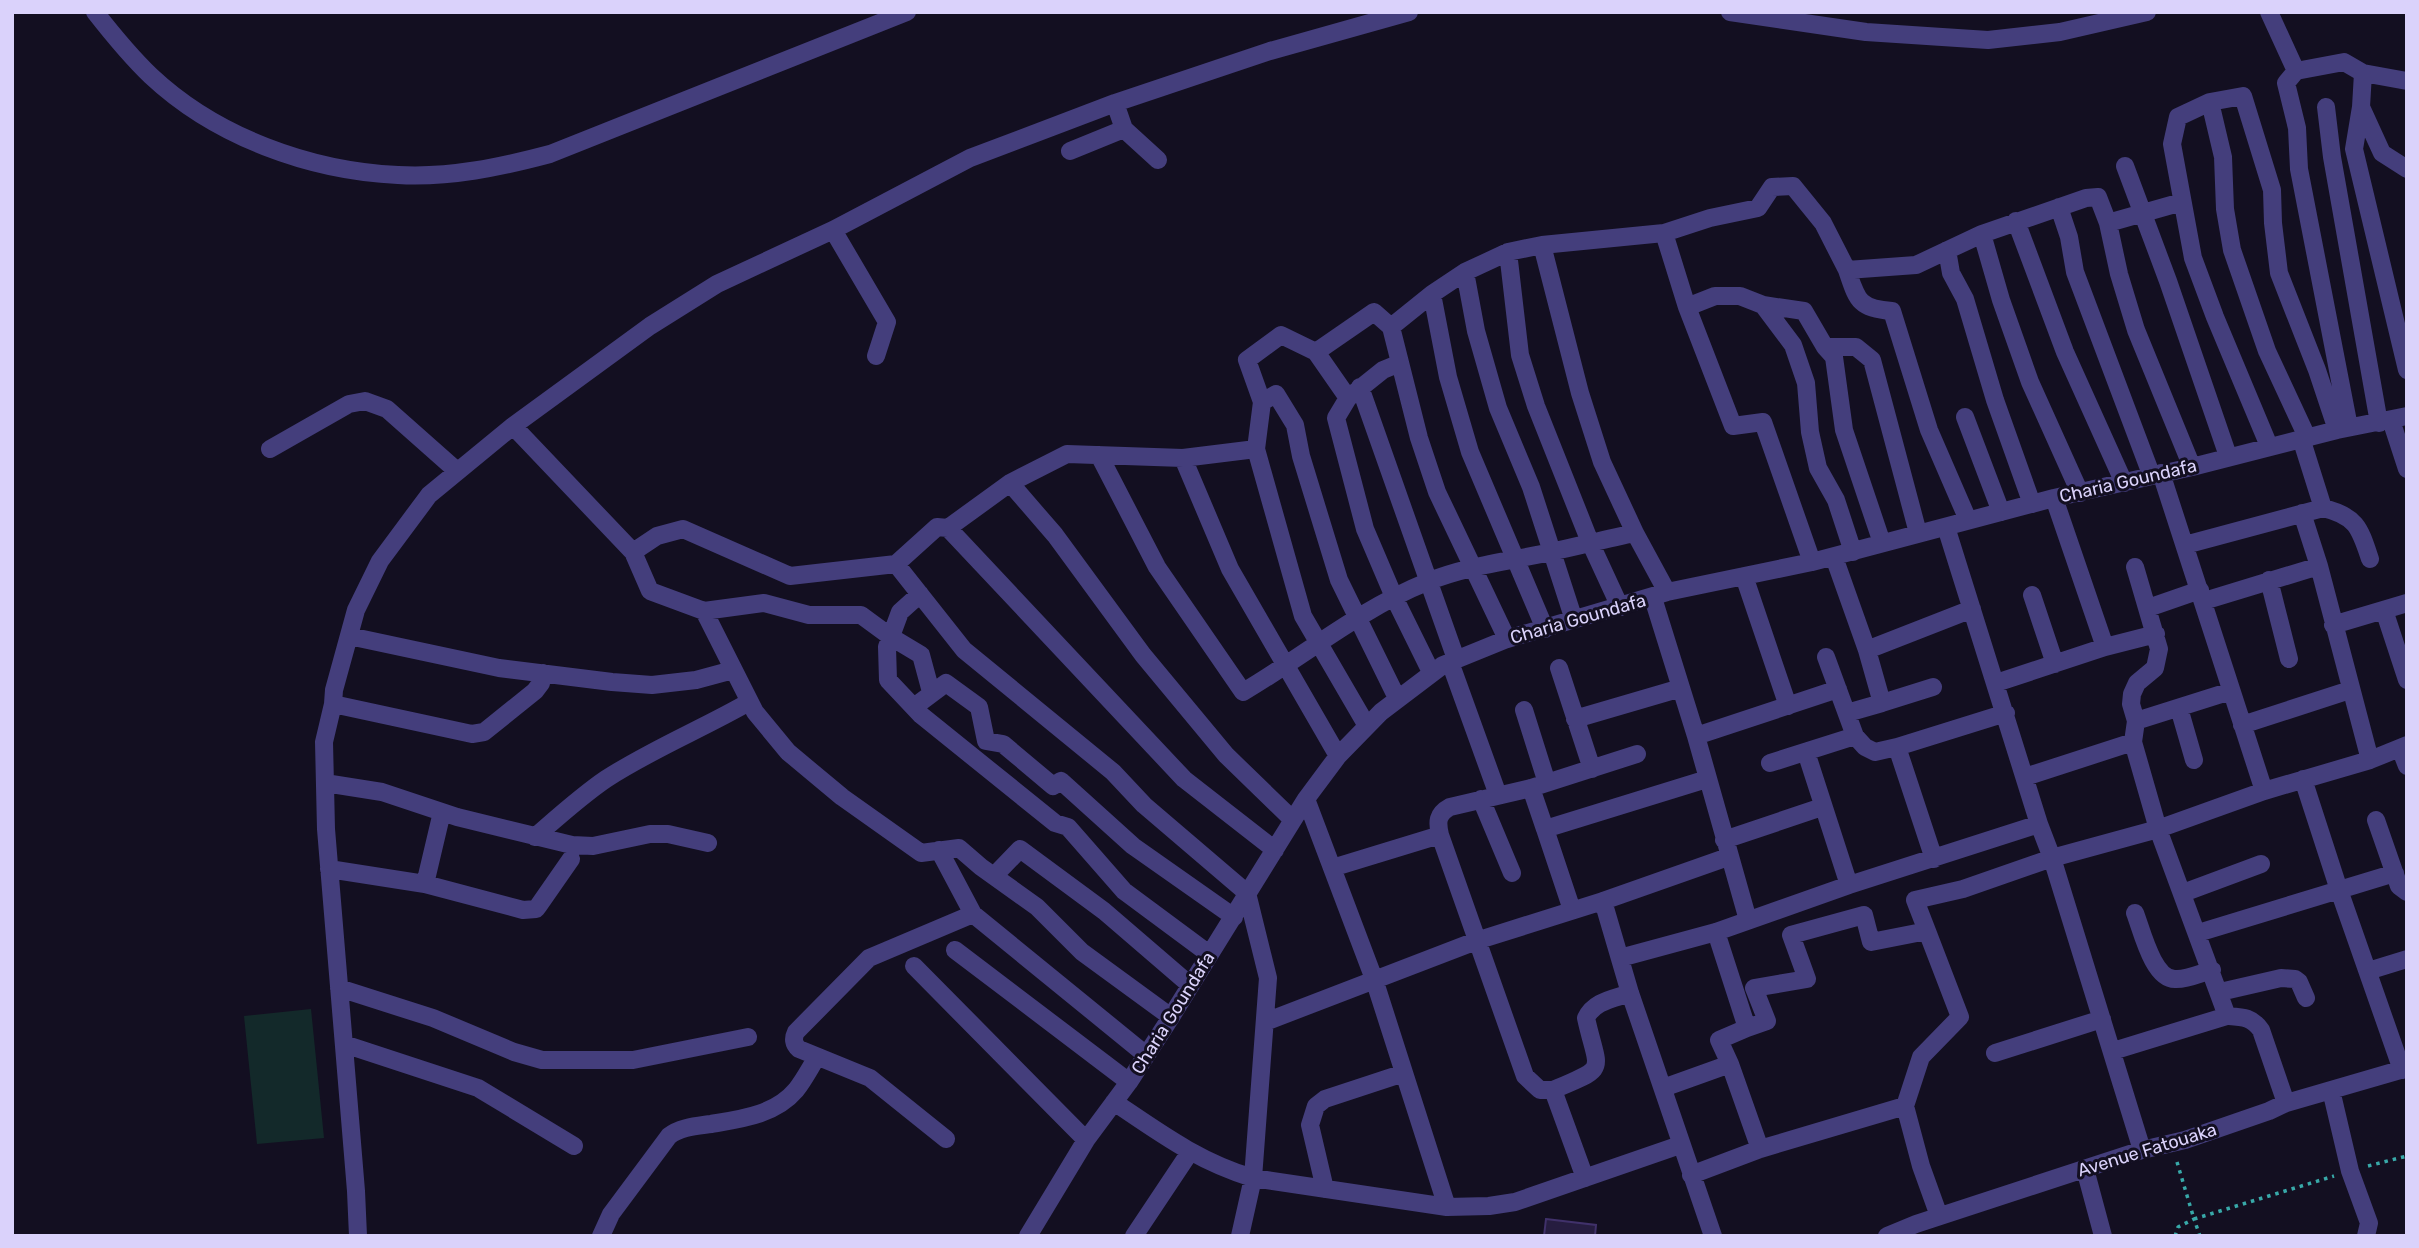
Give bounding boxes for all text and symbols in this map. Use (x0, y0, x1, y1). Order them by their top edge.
street label: Charia Goundafa (2057, 455, 2199, 507)
street label: Charia Goundafa (1508, 589, 1648, 649)
street label: Charia Goundafa (1127, 948, 1219, 1078)
street label: Avenue Fatouaka (2075, 1118, 2219, 1182)

